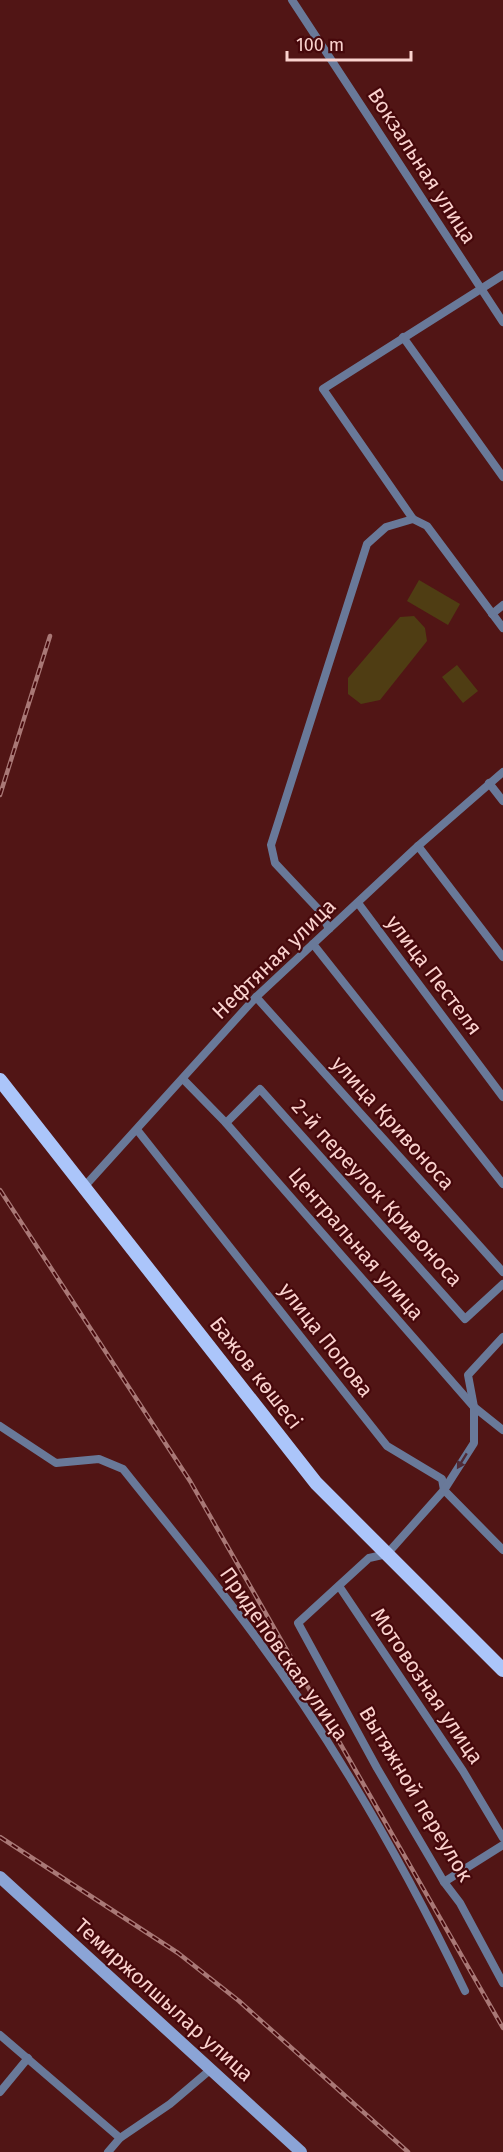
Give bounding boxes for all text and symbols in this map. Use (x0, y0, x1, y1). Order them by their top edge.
scale bar (287, 24, 412, 62)
text: 100 m (296, 34, 344, 56)
street label: Вокзальная улица (362, 83, 482, 249)
street label: Нефтяная улица (207, 893, 341, 1025)
street label: улица Пестеля (380, 910, 488, 1040)
street label: улица Кривоноса (326, 1051, 460, 1195)
street label: 2-й переулок Кривоноса (286, 1094, 468, 1292)
street label: Центральная улица (283, 1162, 429, 1326)
street label: улица Попова (273, 1278, 379, 1402)
street label: Бажов көшесі (204, 1312, 308, 1434)
one-way arrow (457, 1453, 468, 1469)
street label: Придеповская улица (214, 1562, 354, 1746)
street label: Мотовозная улица (365, 1603, 489, 1769)
street label: Вытяжной переулок (353, 1702, 479, 1886)
street label: Темиржолшылар улица (69, 1913, 259, 2087)

